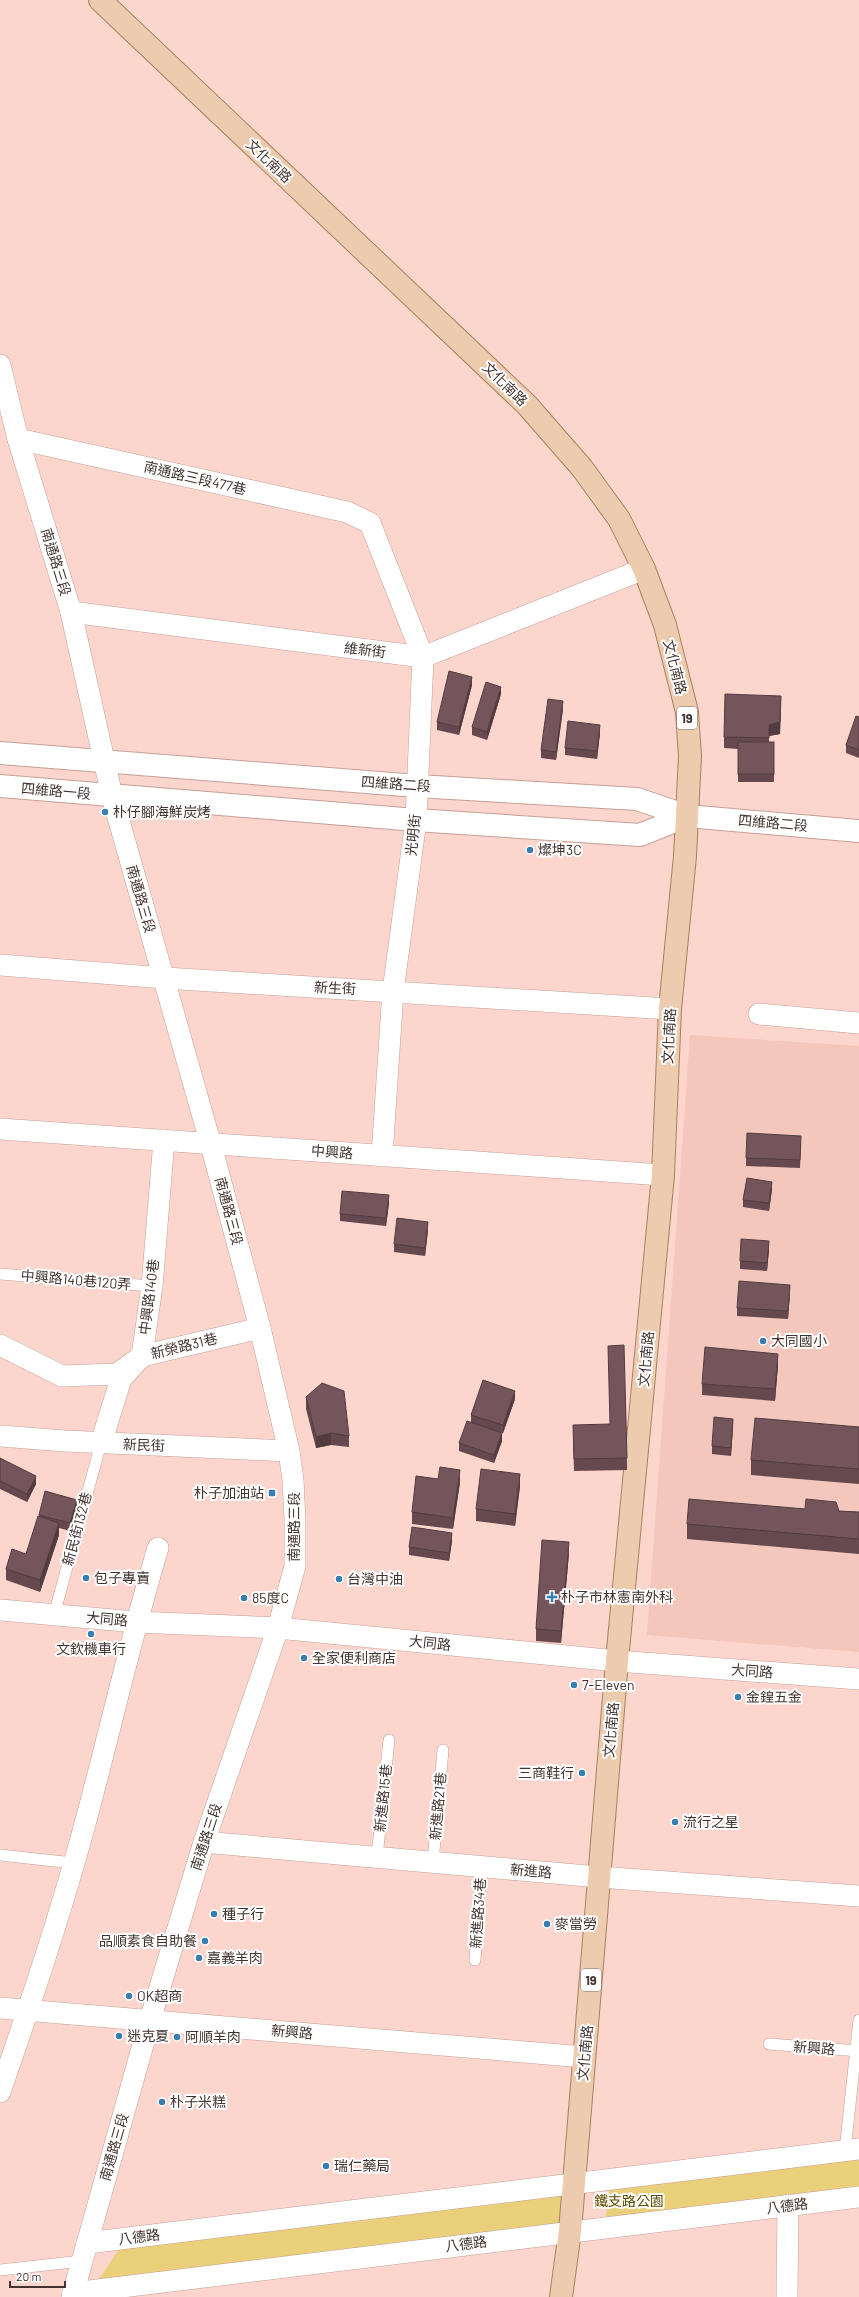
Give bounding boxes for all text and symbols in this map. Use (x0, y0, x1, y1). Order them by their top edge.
street label: 文化南路 (243, 135, 296, 186)
street label: 文化南路 (479, 358, 531, 409)
street label: 南通路三段477巷 (142, 457, 248, 498)
street label: 南通路三段 (38, 526, 75, 598)
street label: 文化南路 (660, 638, 691, 696)
street label: 維新街 (343, 639, 387, 660)
road number: 19 (677, 707, 697, 729)
street label: 四維路二段 (361, 773, 432, 794)
street label: 四維路一段 (20, 779, 92, 802)
place label: 朴仔腳海鮮炭烤 (113, 803, 211, 820)
marker: 朴仔腳海鮮炭烤 (100, 807, 110, 817)
street label: 四維路二段 (737, 811, 809, 834)
street label: 光明街 (402, 813, 423, 857)
place label: 燦坤3C (538, 841, 582, 858)
marker: 燦坤3C (525, 845, 535, 855)
street label: 南通路三段 (124, 863, 159, 935)
street label: 新生街 (314, 978, 356, 997)
street label: 文化南路 (659, 1008, 678, 1064)
street label: 中興路 (310, 1142, 354, 1161)
street label: 南通路三段 (212, 1175, 247, 1247)
street label: 中興路140巷 (135, 1258, 162, 1336)
street label: 中興路140巷120弄 (20, 1266, 132, 1293)
street label: 新榮路31巷 (149, 1329, 219, 1362)
street label: 文化南路 (635, 1330, 656, 1388)
place label: 大同國小 (771, 1332, 827, 1349)
marker: 大同國小 (758, 1336, 768, 1346)
street label: 新民街 (123, 1435, 165, 1454)
place label: 朴子加油站 (194, 1484, 264, 1501)
marker: 朴子加油站 (267, 1488, 277, 1498)
street label: 新民街132巷 (59, 1490, 95, 1568)
street label: 南通路三段 (285, 1492, 302, 1562)
place label: 包子專賣 (94, 1569, 150, 1586)
place label: 台灣中油 (347, 1570, 403, 1587)
marker: 包子專賣 (81, 1573, 91, 1583)
marker: 台灣中油 (334, 1574, 344, 1584)
place label: 朴子市林憲南外科 (561, 1588, 673, 1605)
place label: 85度C (252, 1589, 289, 1606)
marker: 朴子市林憲南外科 (546, 1591, 558, 1603)
marker: 85度C (239, 1593, 249, 1603)
street label: 大同路 (85, 1608, 129, 1629)
marker: 文欽機車行 (86, 1629, 96, 1639)
street label: 大同路 (408, 1632, 452, 1653)
place label: 文欽機車行 (56, 1640, 126, 1657)
place label: 全家便利商店 (312, 1649, 396, 1666)
marker: 全家便利商店 (299, 1653, 309, 1663)
street label: 大同路 (730, 1661, 774, 1680)
place label: 7-Eleven (582, 1676, 635, 1693)
marker: 7-Eleven (569, 1680, 579, 1690)
place label: 金鍠五金 (746, 1688, 802, 1705)
marker: 金鍠五金 (733, 1692, 743, 1702)
street label: 文化南路 (600, 1701, 621, 1759)
street label: 新進路15巷 (370, 1763, 395, 1833)
place label: 三商鞋行 (518, 1764, 574, 1781)
marker: 三商鞋行 (577, 1768, 587, 1778)
street label: 新進路21巷 (426, 1771, 449, 1841)
street label: 南通路三段 (187, 1801, 224, 1873)
place label: 流行之星 (683, 1813, 739, 1830)
marker: 流行之星 (670, 1817, 680, 1827)
street label: 新進路 (509, 1860, 553, 1881)
street label: 新進路34巷 (467, 1877, 488, 1949)
place label: 種子行 (222, 1905, 264, 1922)
marker: 種子行 (209, 1909, 219, 1919)
place label: 麥當勞 (555, 1915, 597, 1932)
marker: 麥當勞 (542, 1919, 552, 1929)
place label: 品順素食自助餐 (99, 1932, 197, 1949)
marker: 品順素食自助餐 (200, 1936, 210, 1946)
place label: 嘉義羊肉 (207, 1949, 263, 1966)
marker: 嘉義羊肉 (194, 1953, 204, 1963)
road number: 19 (581, 1969, 601, 1991)
place label: OK超商 (137, 1987, 182, 2004)
marker: OK超商 (124, 1991, 134, 2001)
street label: 新興路 (270, 2021, 314, 2042)
street label: 文化南路 (574, 2024, 595, 2082)
place label: 迷克夏 (127, 2027, 169, 2044)
place label: 阿順羊肉 (185, 2028, 241, 2045)
marker: 迷克夏 (114, 2031, 124, 2041)
marker: 阿順羊肉 (172, 2032, 182, 2042)
street label: 新興路 (792, 2038, 836, 2057)
place label: 朴子米糕 (170, 2093, 226, 2110)
marker: 朴子米糕 (157, 2097, 167, 2107)
street label: 南通路三段 (96, 2111, 131, 2183)
place label: 瑞仁藥局 (334, 2157, 390, 2174)
marker: 瑞仁藥局 (321, 2161, 331, 2171)
park label: 鐵支路公園 (594, 2192, 664, 2209)
street label: 八德路 (765, 2195, 809, 2216)
street label: 八德路 (117, 2226, 161, 2247)
street label: 八德路 (444, 2233, 488, 2254)
scale bar (10, 2263, 65, 2289)
text: 20 m (16, 2269, 42, 2283)

